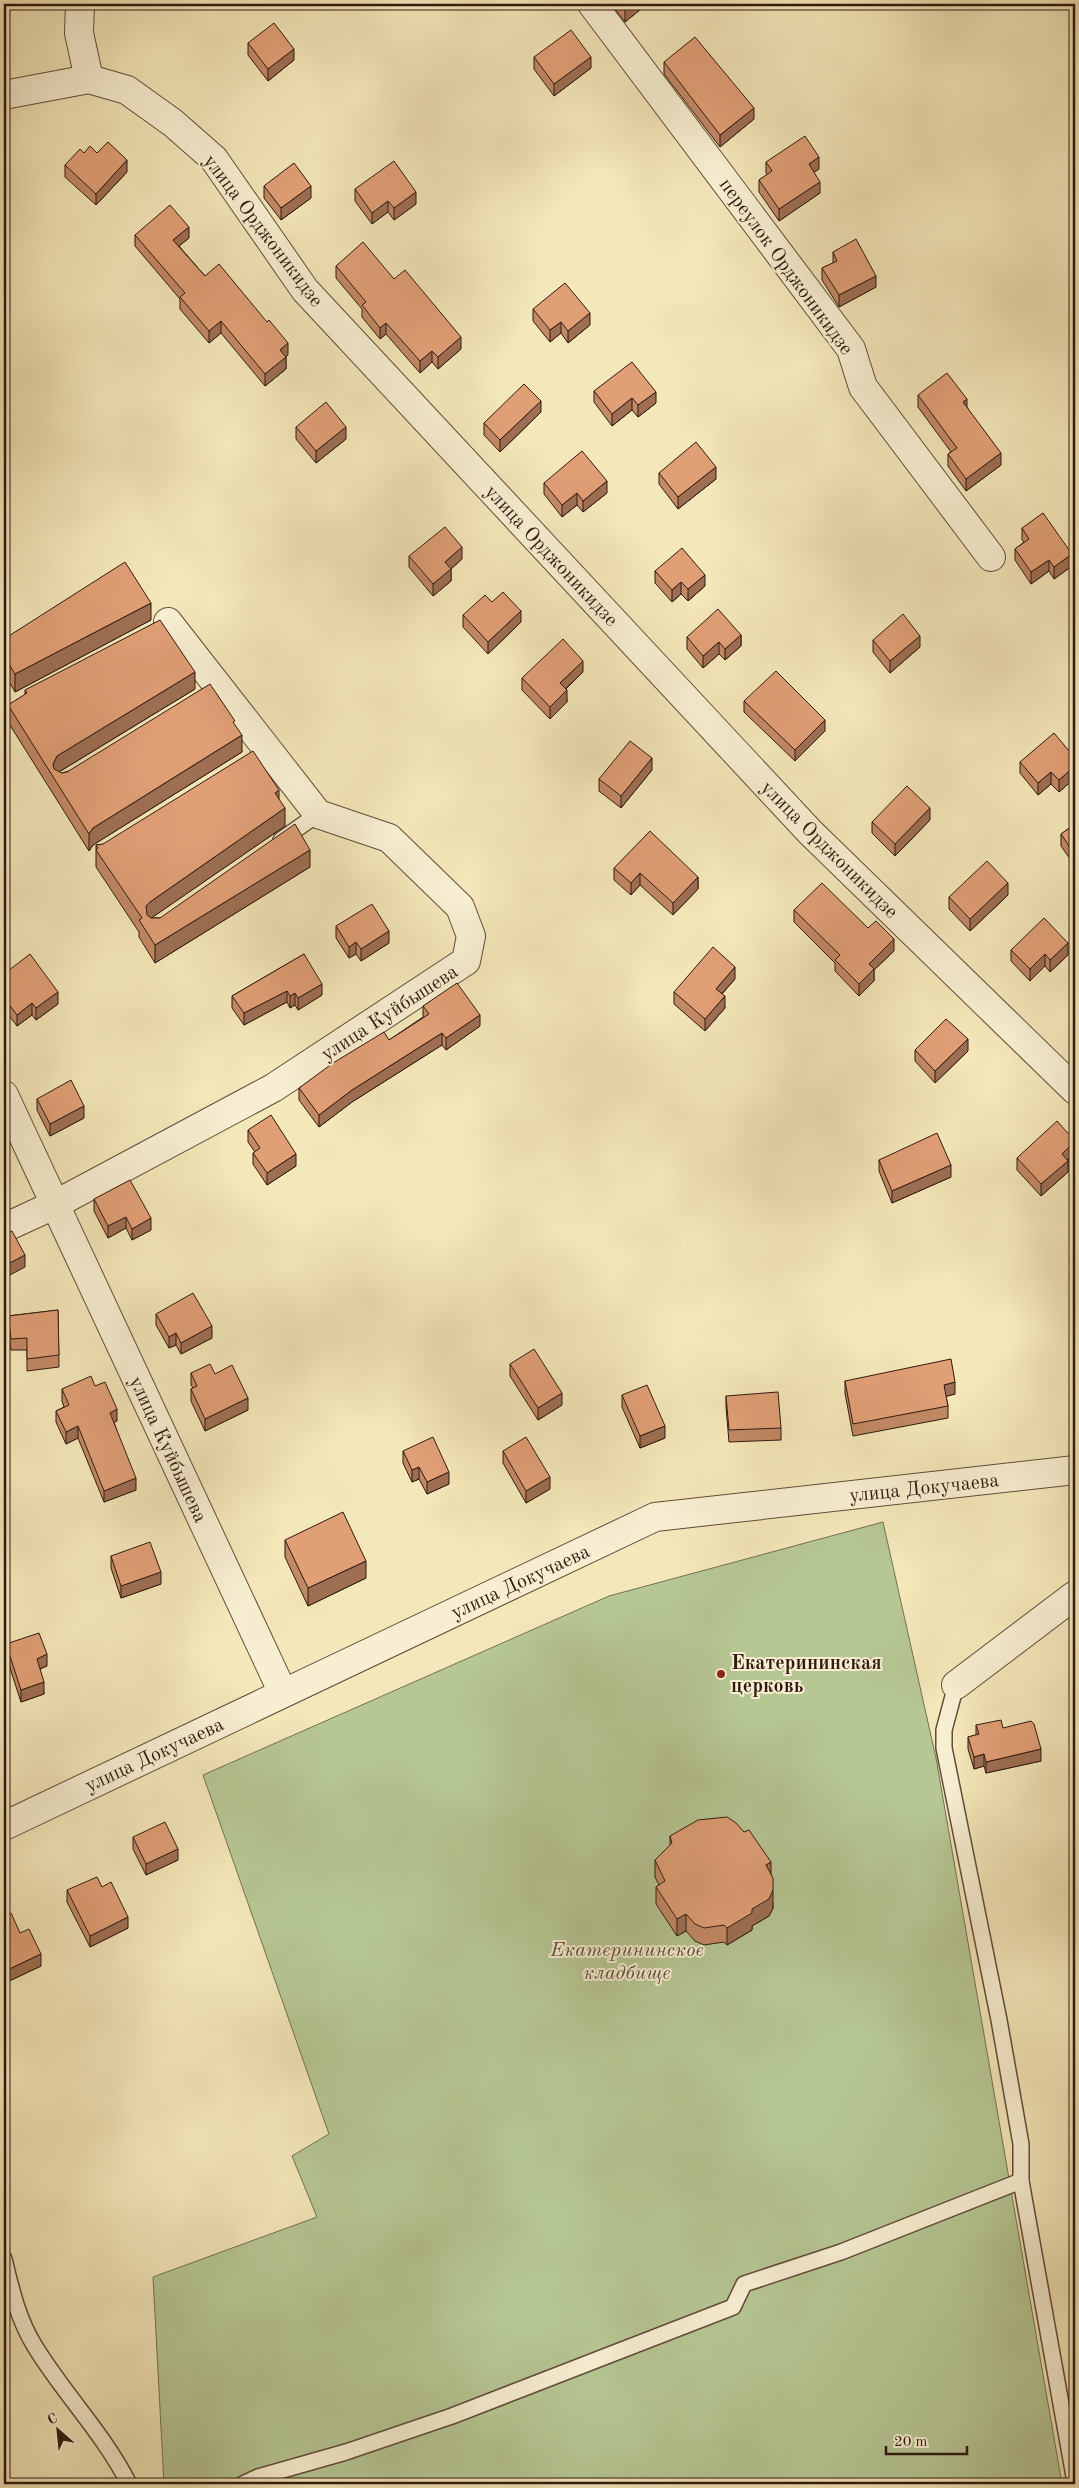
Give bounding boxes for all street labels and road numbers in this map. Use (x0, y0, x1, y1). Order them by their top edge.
street label: улица Орджоникидзе (199, 151, 326, 311)
street label: переулок Орджоникидзе (715, 175, 856, 359)
street label: улица Орджоникидзе (480, 482, 621, 631)
street label: улица Орджоникидзе (756, 778, 901, 923)
street label: улица Куйбышева (318, 962, 462, 1065)
street label: улица Куйбышева (125, 1374, 210, 1526)
street label: улица Докучаева (848, 1471, 1000, 1507)
street label: улица Докучаева (448, 1542, 593, 1624)
street label: улица Докучаева (82, 1715, 227, 1797)

